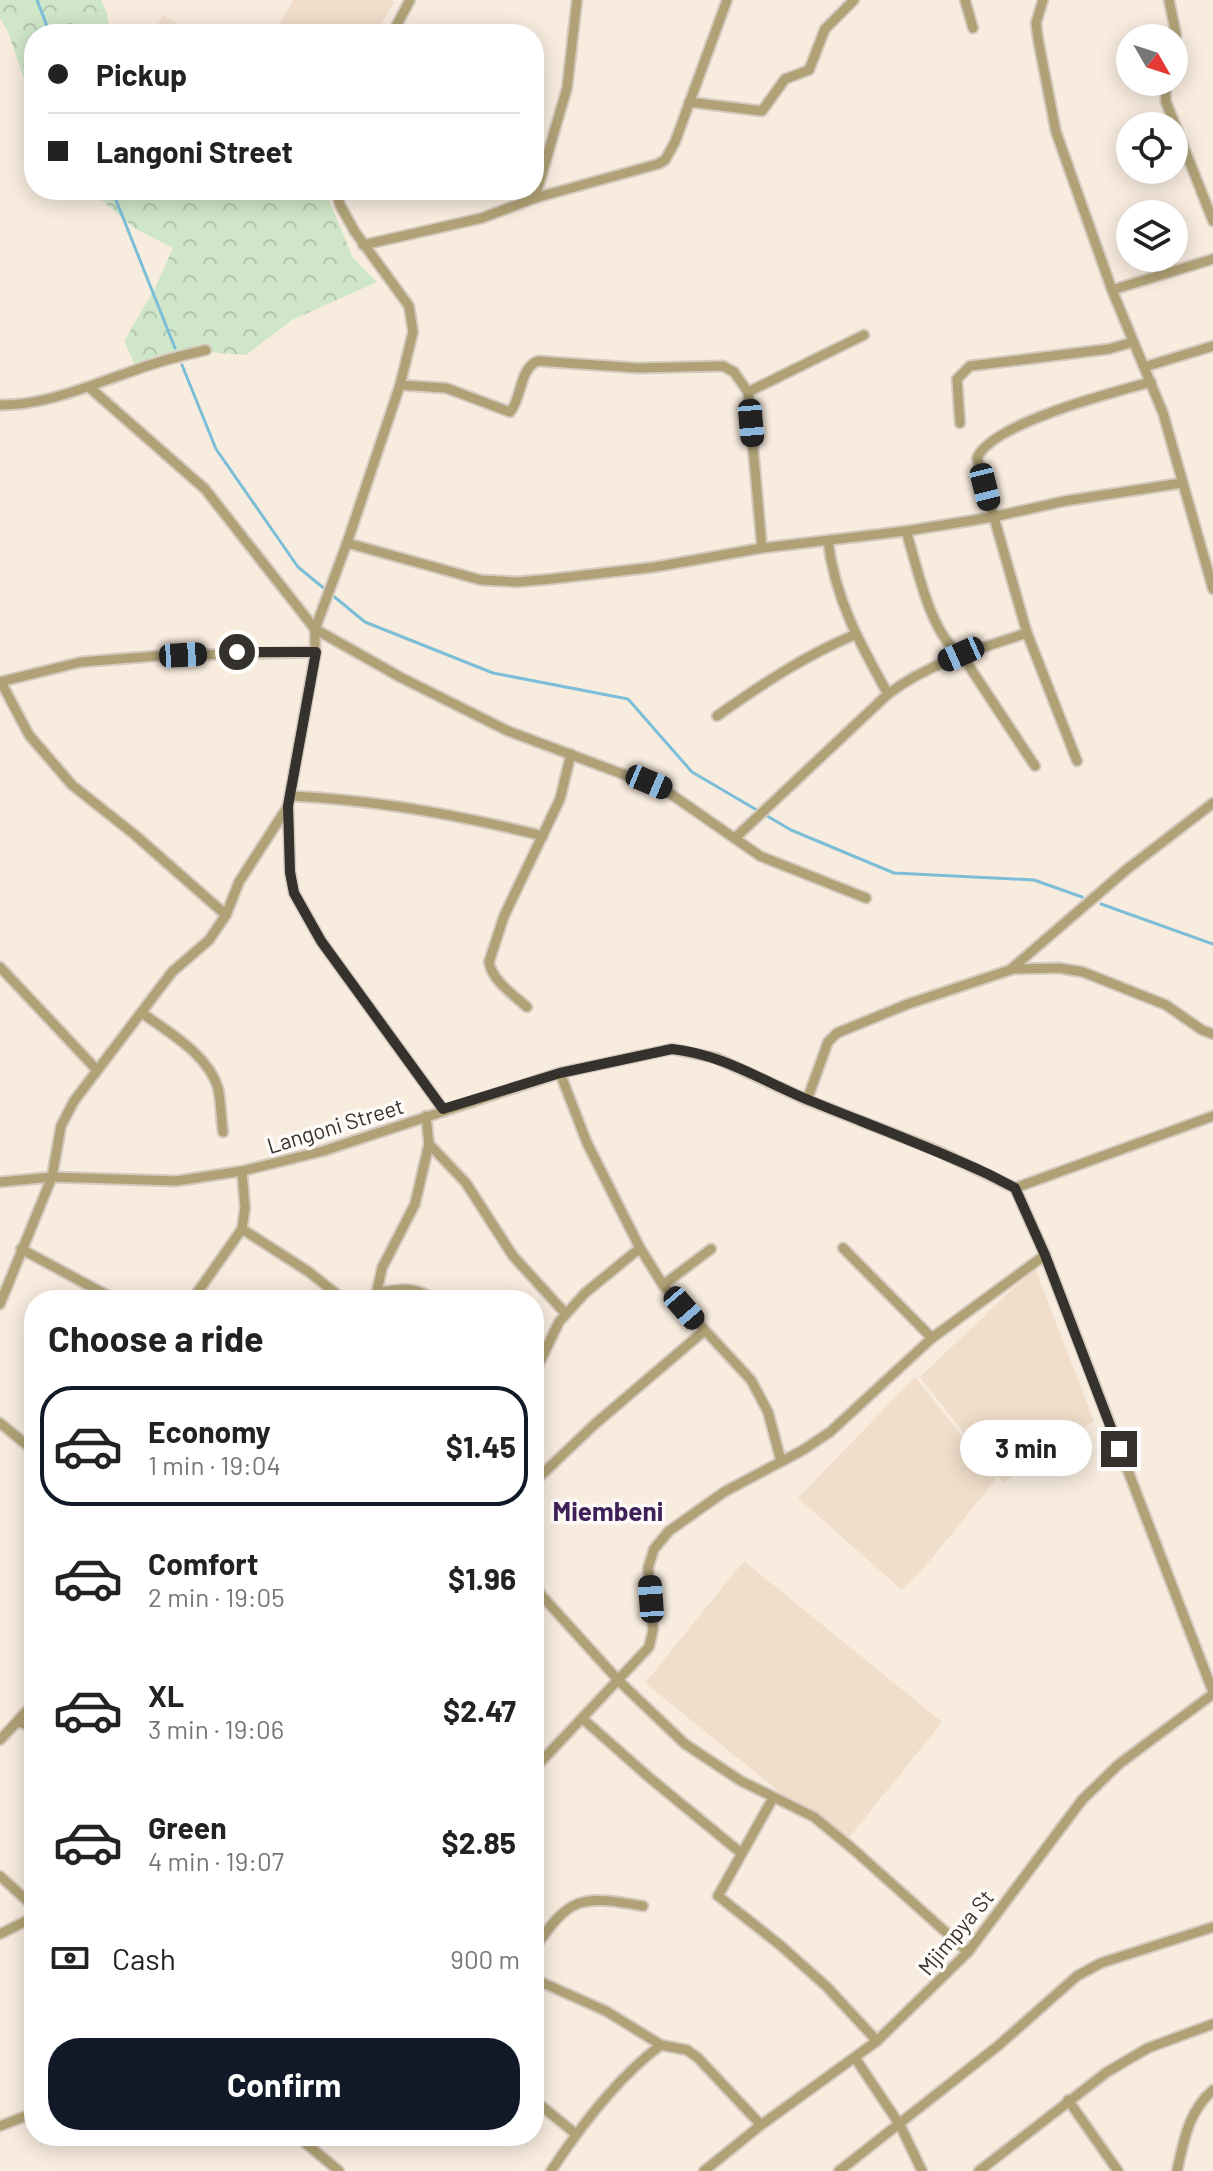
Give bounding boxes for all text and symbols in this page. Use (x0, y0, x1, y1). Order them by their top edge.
north arrow (1116, 24, 1188, 96)
map controls (1116, 24, 1188, 272)
text: Pickup (96, 56, 187, 92)
button: locate (1116, 112, 1188, 184)
text: Langoni Street (96, 133, 293, 169)
button: layers (1116, 200, 1188, 272)
car (737, 398, 765, 448)
car (968, 461, 1002, 513)
car (934, 633, 988, 675)
route start (219, 634, 255, 670)
car (158, 642, 208, 668)
car (622, 762, 676, 802)
street label: Langoni Street (264, 1092, 406, 1158)
car (659, 1282, 709, 1334)
text: Choose a ride (48, 1316, 264, 1359)
icon: car (52, 1410, 124, 1482)
text: Economy (148, 1413, 271, 1449)
callout: 3 min (959, 1421, 1091, 1477)
text: $1.45 (446, 1428, 516, 1464)
route end (1101, 1431, 1137, 1467)
text: 3 min (995, 1432, 1057, 1463)
text: 1 min · 19:04 (148, 1449, 281, 1480)
district label: Miembeni (553, 1495, 663, 1526)
icon: car (52, 1542, 124, 1614)
text: Comfort (148, 1545, 258, 1581)
text: $1.96 (448, 1560, 516, 1596)
car (637, 1574, 665, 1624)
text: 2 min · 19:05 (148, 1581, 285, 1612)
icon: car (52, 1674, 124, 1746)
text: XL (148, 1677, 184, 1713)
text: $2.47 (443, 1692, 516, 1728)
text: 3 min · 19:06 (148, 1713, 284, 1744)
icon: car (52, 1806, 124, 1878)
text: Green (148, 1809, 227, 1845)
text: $2.85 (442, 1824, 516, 1860)
text: 4 min · 19:07 (148, 1845, 284, 1876)
street label: Mjimpya St (912, 1884, 998, 1980)
icon: cash (48, 1936, 92, 1980)
text: Cash (112, 1940, 176, 1976)
text: 900 m (450, 1943, 520, 1974)
button: Confirm (48, 2038, 520, 2130)

